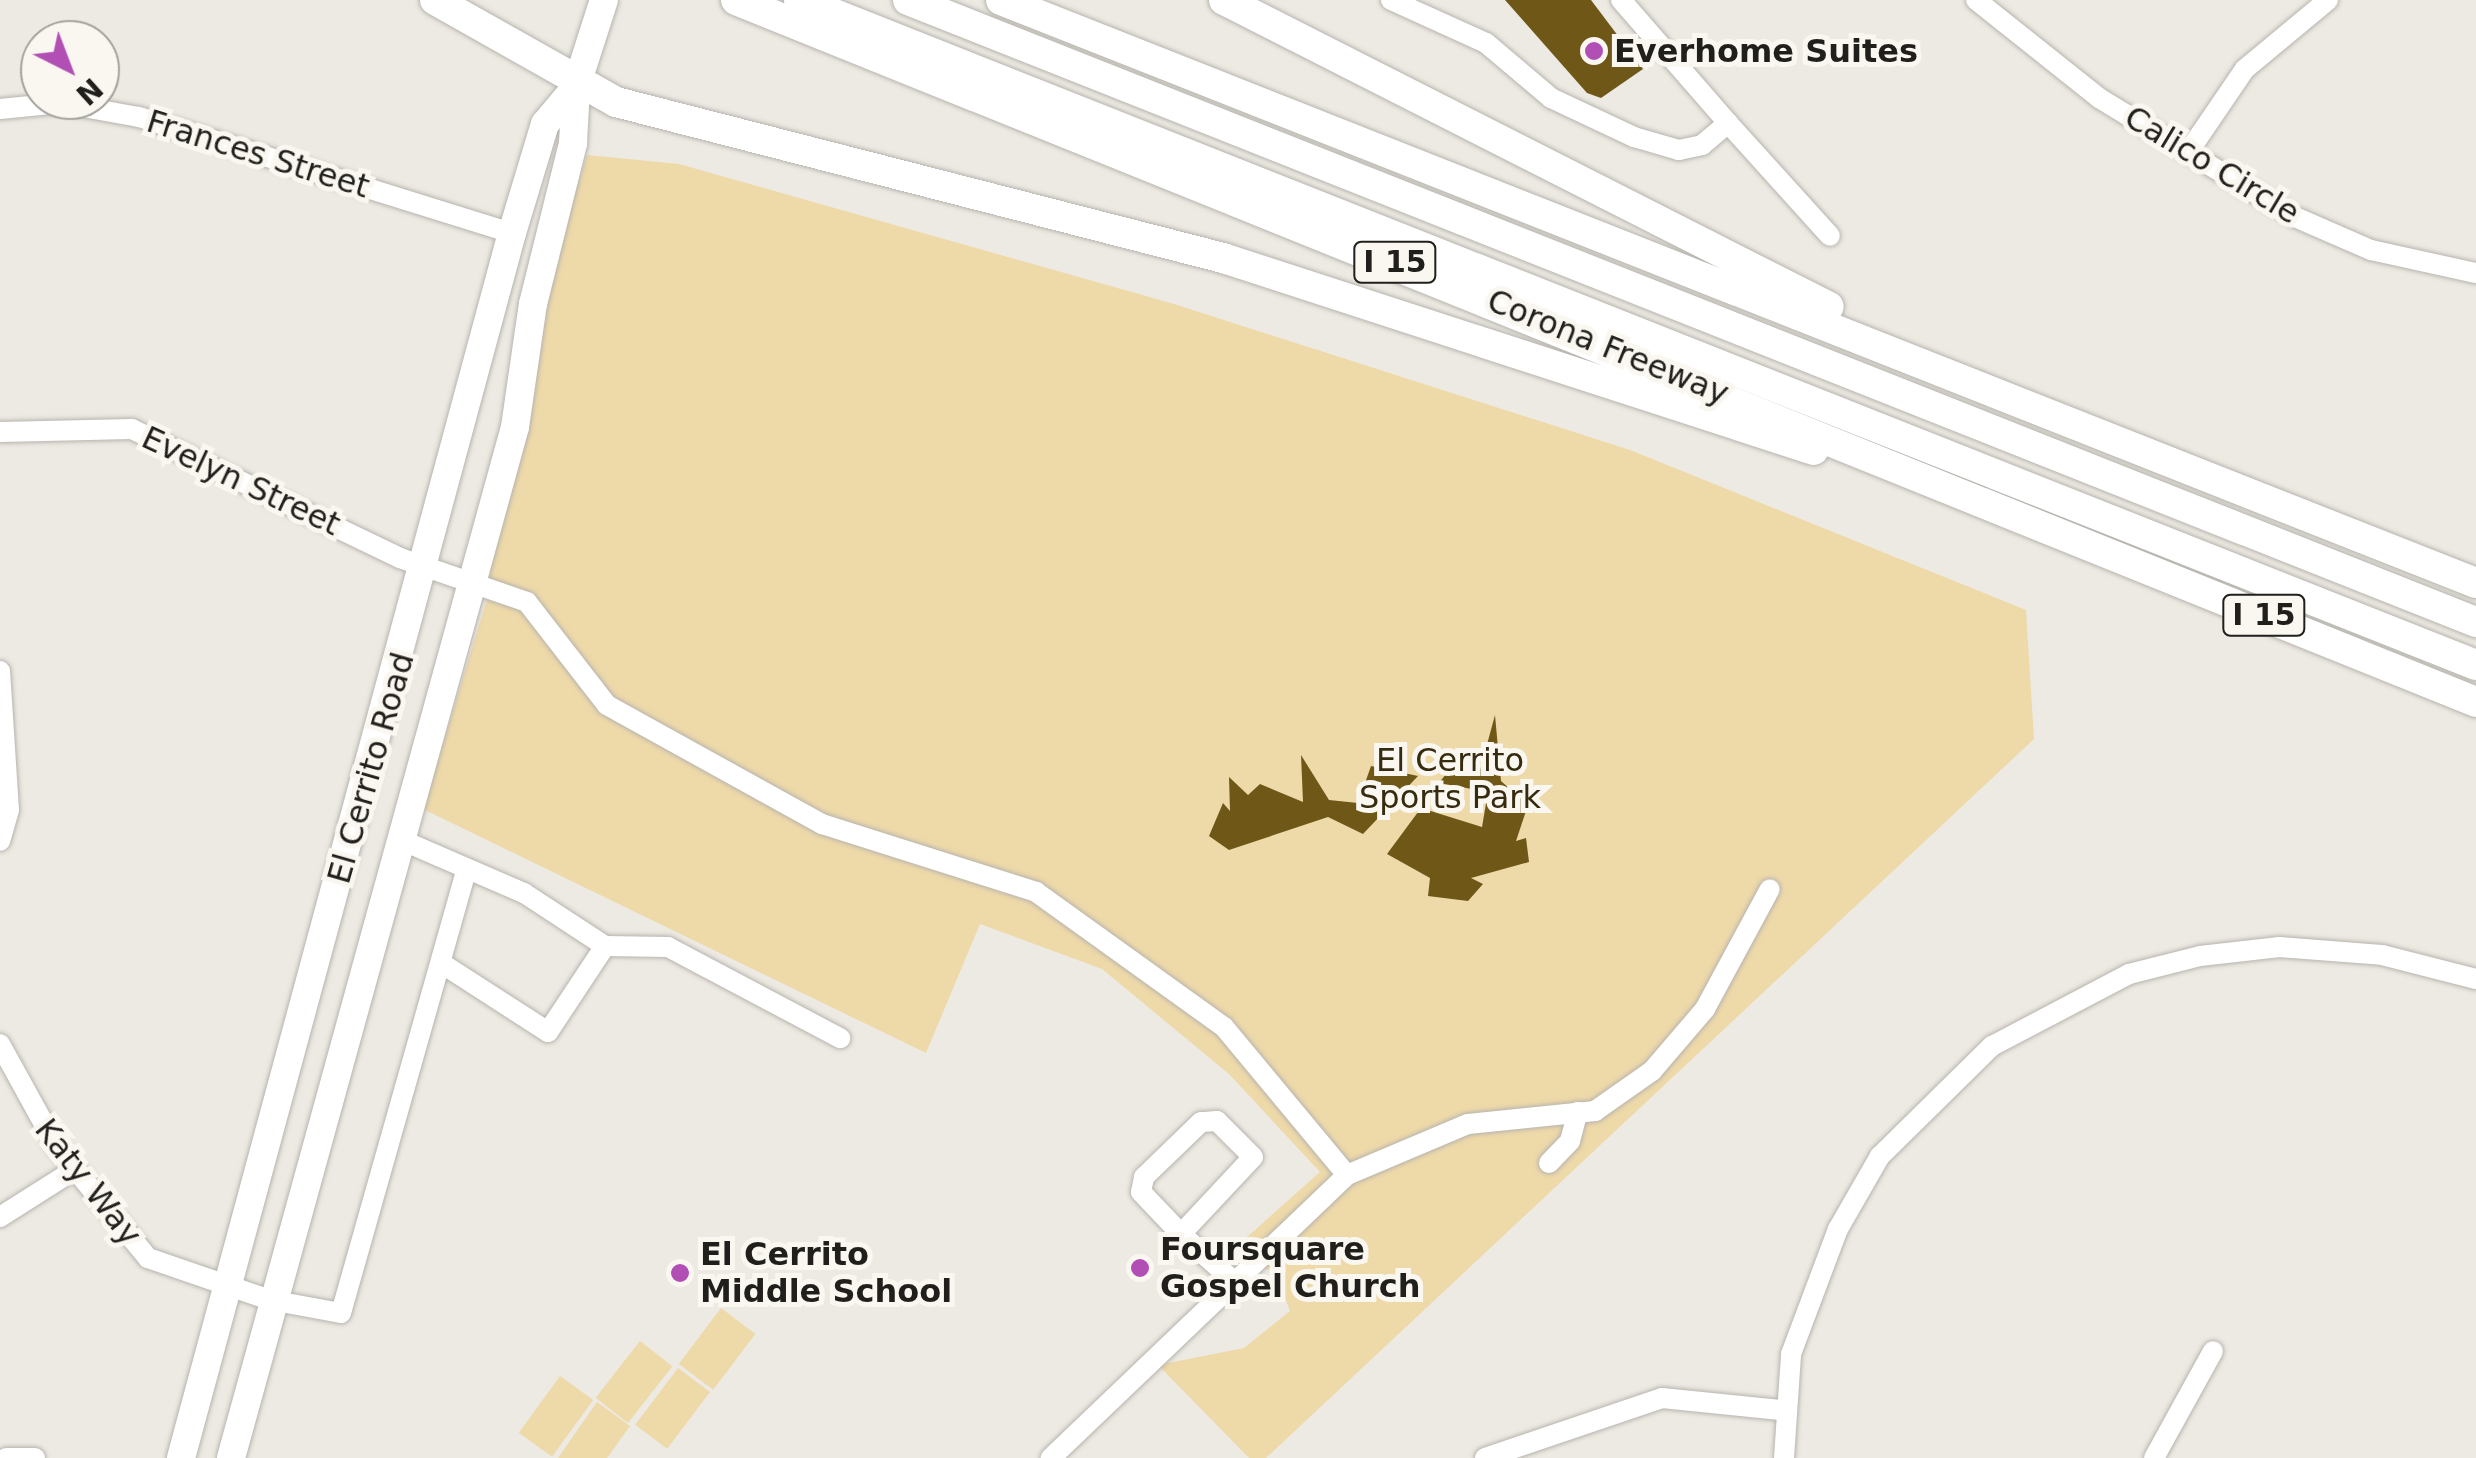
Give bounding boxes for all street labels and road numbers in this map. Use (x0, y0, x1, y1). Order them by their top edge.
street label: Calico Circle (2118, 98, 2306, 232)
street label: Frances Street (142, 102, 374, 206)
road number: I 15 (1352, 237, 1438, 287)
street label: Corona Freeway (1482, 281, 1734, 413)
street label: Evelyn Street (136, 418, 346, 544)
road number: I 15 (2222, 590, 2306, 640)
street label: El Cerrito Road (320, 648, 422, 888)
street label: Katy Way (27, 1111, 149, 1253)

